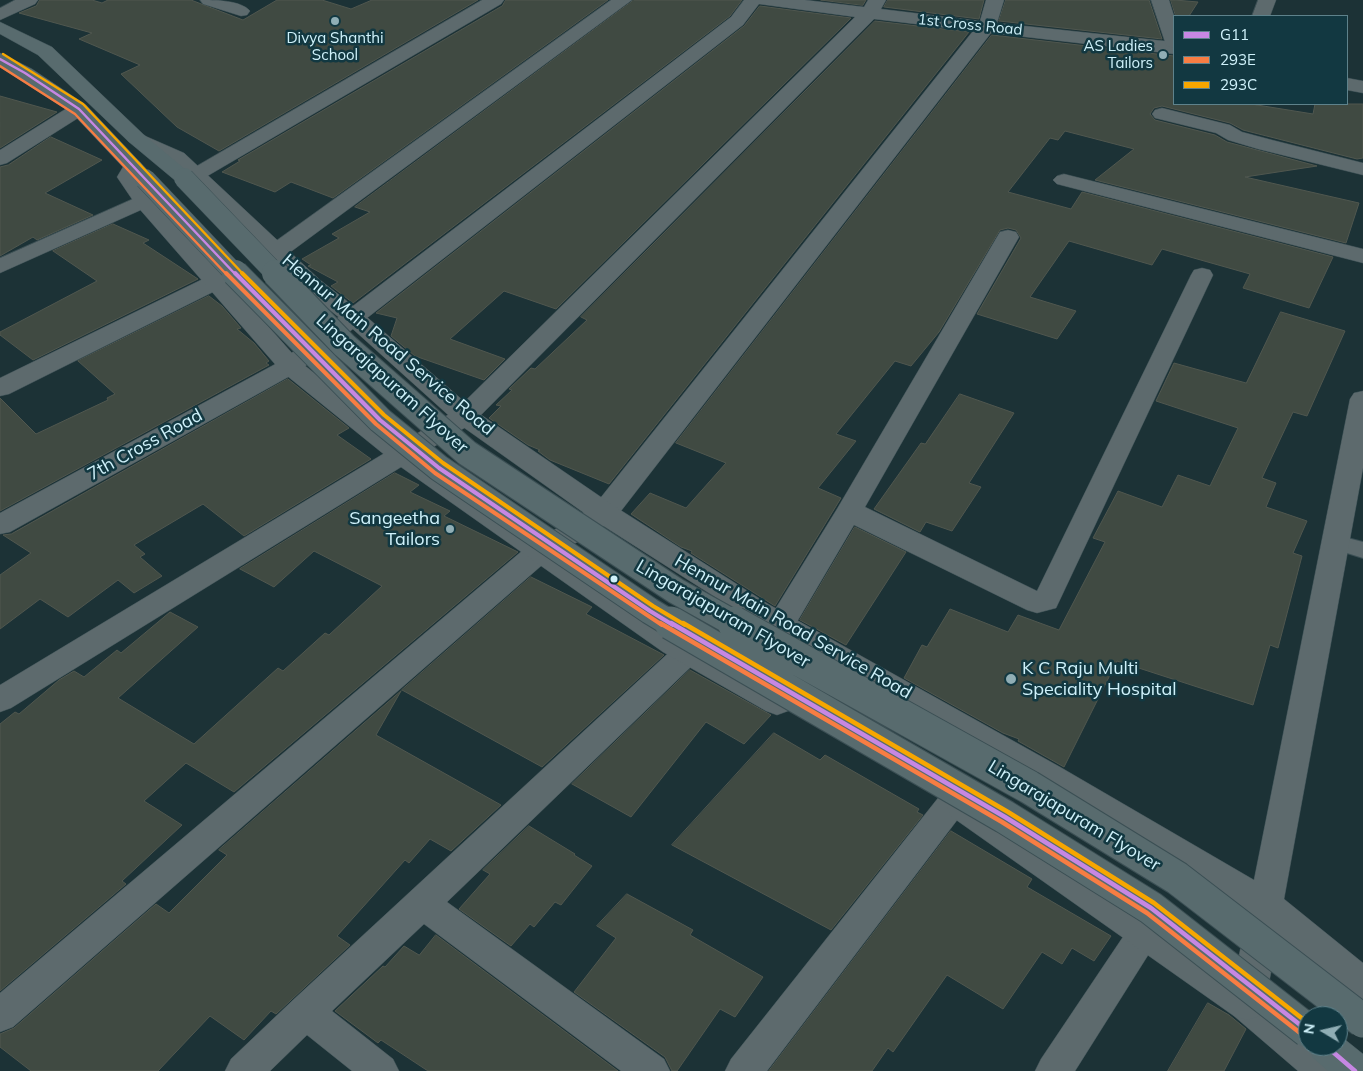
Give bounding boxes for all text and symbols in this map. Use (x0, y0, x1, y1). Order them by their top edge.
street label: 1st Cross Road (917, 11, 1023, 39)
marker: Divya Shanthi School (329, 15, 341, 27)
legend (1173, 15, 1348, 105)
text: G11 (1220, 25, 1249, 44)
place label: Divya Shanthi School (286, 29, 384, 64)
place label: AS Ladies Tailors (1083, 37, 1153, 72)
marker: AS Ladies Tailors (1157, 49, 1169, 61)
text: 293E (1220, 50, 1256, 69)
text: 293C (1220, 75, 1257, 94)
street label: Hennur Main Road Service Road (278, 250, 498, 440)
street label: Lingarajapuram Flyover (311, 310, 473, 458)
street label: 7th Cross Road (84, 405, 206, 485)
place label: Sangeetha Tailors (349, 508, 440, 550)
marker: Sangeetha Tailors (444, 523, 456, 535)
street label: Hennur Main Road Service Road (671, 550, 915, 704)
street label: Lingarajapuram Flyover (632, 555, 814, 673)
unlabelled marker (609, 574, 619, 584)
place label: K C Raju Multi Speciality Hospital (1022, 658, 1177, 701)
marker: K C Raju Multi Speciality Hospital (1004, 672, 1018, 686)
street label: Lingarajapuram Flyover (984, 756, 1164, 876)
north arrow (1298, 1006, 1348, 1056)
text: N (1299, 1022, 1319, 1035)

